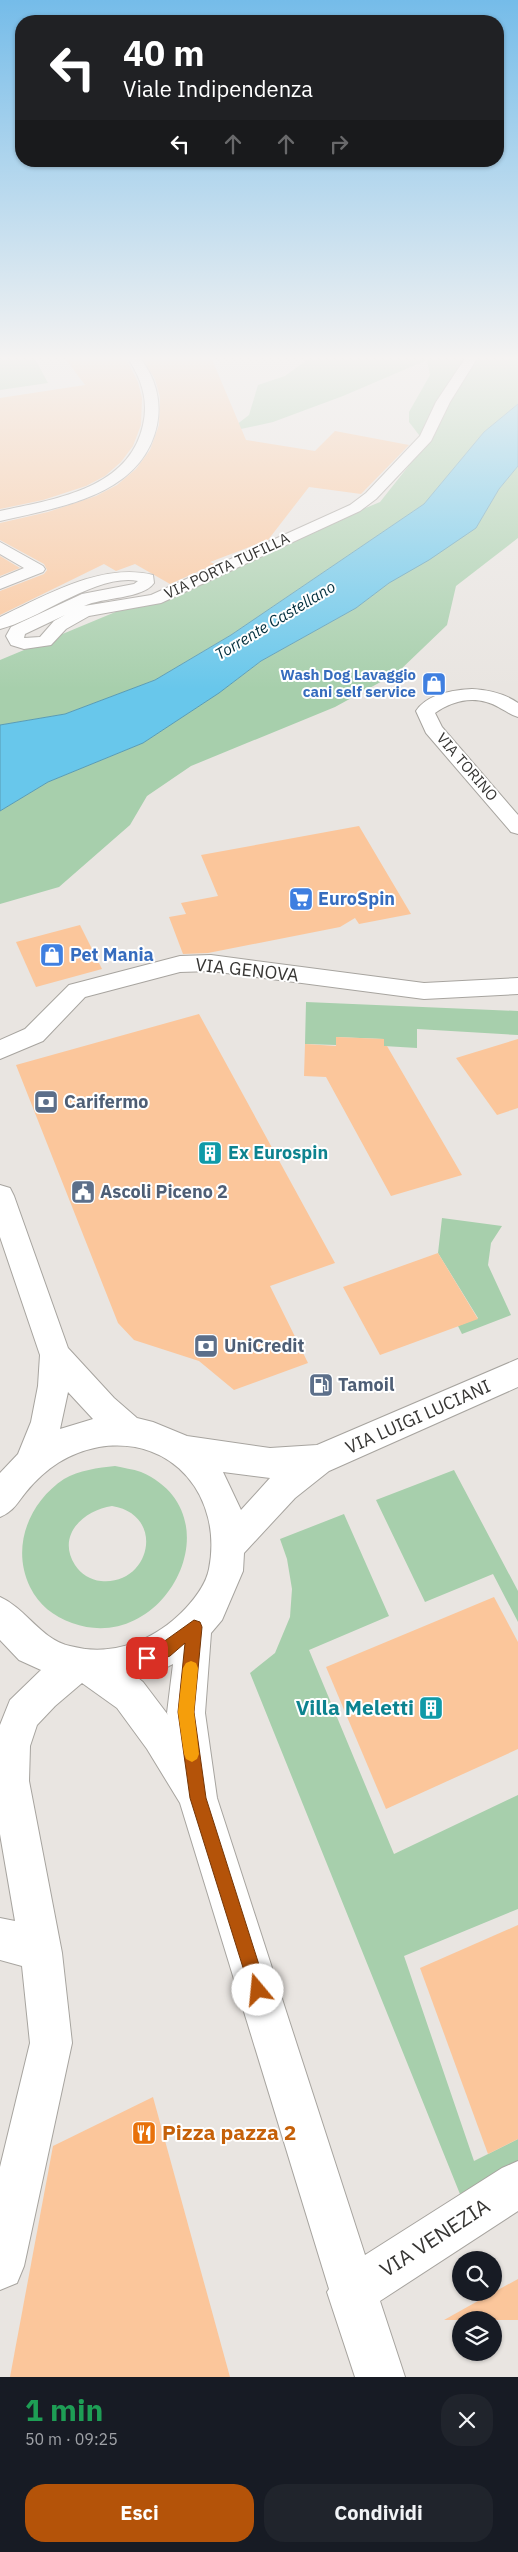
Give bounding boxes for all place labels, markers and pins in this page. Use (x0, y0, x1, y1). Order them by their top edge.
place label: Wash Dog Lavaggio cani self service (280, 665, 416, 701)
shop icon: Wash Dog Lavaggio cani self service (421, 671, 447, 697)
supermarket icon: EuroSpin (288, 886, 314, 912)
place label: EuroSpin (318, 887, 395, 910)
shop icon: Pet Mania (39, 942, 65, 968)
place label: Pet Mania (70, 943, 154, 966)
bank icon: Carifermo (33, 1089, 59, 1115)
place label: Carifermo (64, 1090, 148, 1113)
building icon: Ex Eurospin (197, 1140, 223, 1166)
place label: Ex Eurospin (228, 1141, 328, 1164)
public building icon: Ascoli Piceno 2 (70, 1179, 96, 1205)
place label: Ascoli Piceno 2 (100, 1180, 228, 1203)
bank icon: UniCredit (193, 1333, 219, 1359)
place label: UniCredit (224, 1334, 304, 1357)
fuel station icon: Tamoil (308, 1372, 334, 1398)
place label: Tamoil (338, 1373, 395, 1396)
pin (126, 1637, 168, 1679)
place label: Villa Meletti (296, 1693, 414, 1721)
building icon: Villa Meletti (418, 1695, 444, 1721)
place label: Pizza pazza 2 (162, 2118, 296, 2146)
restaurant icon: Pizza pazza 2 (131, 2120, 157, 2146)

